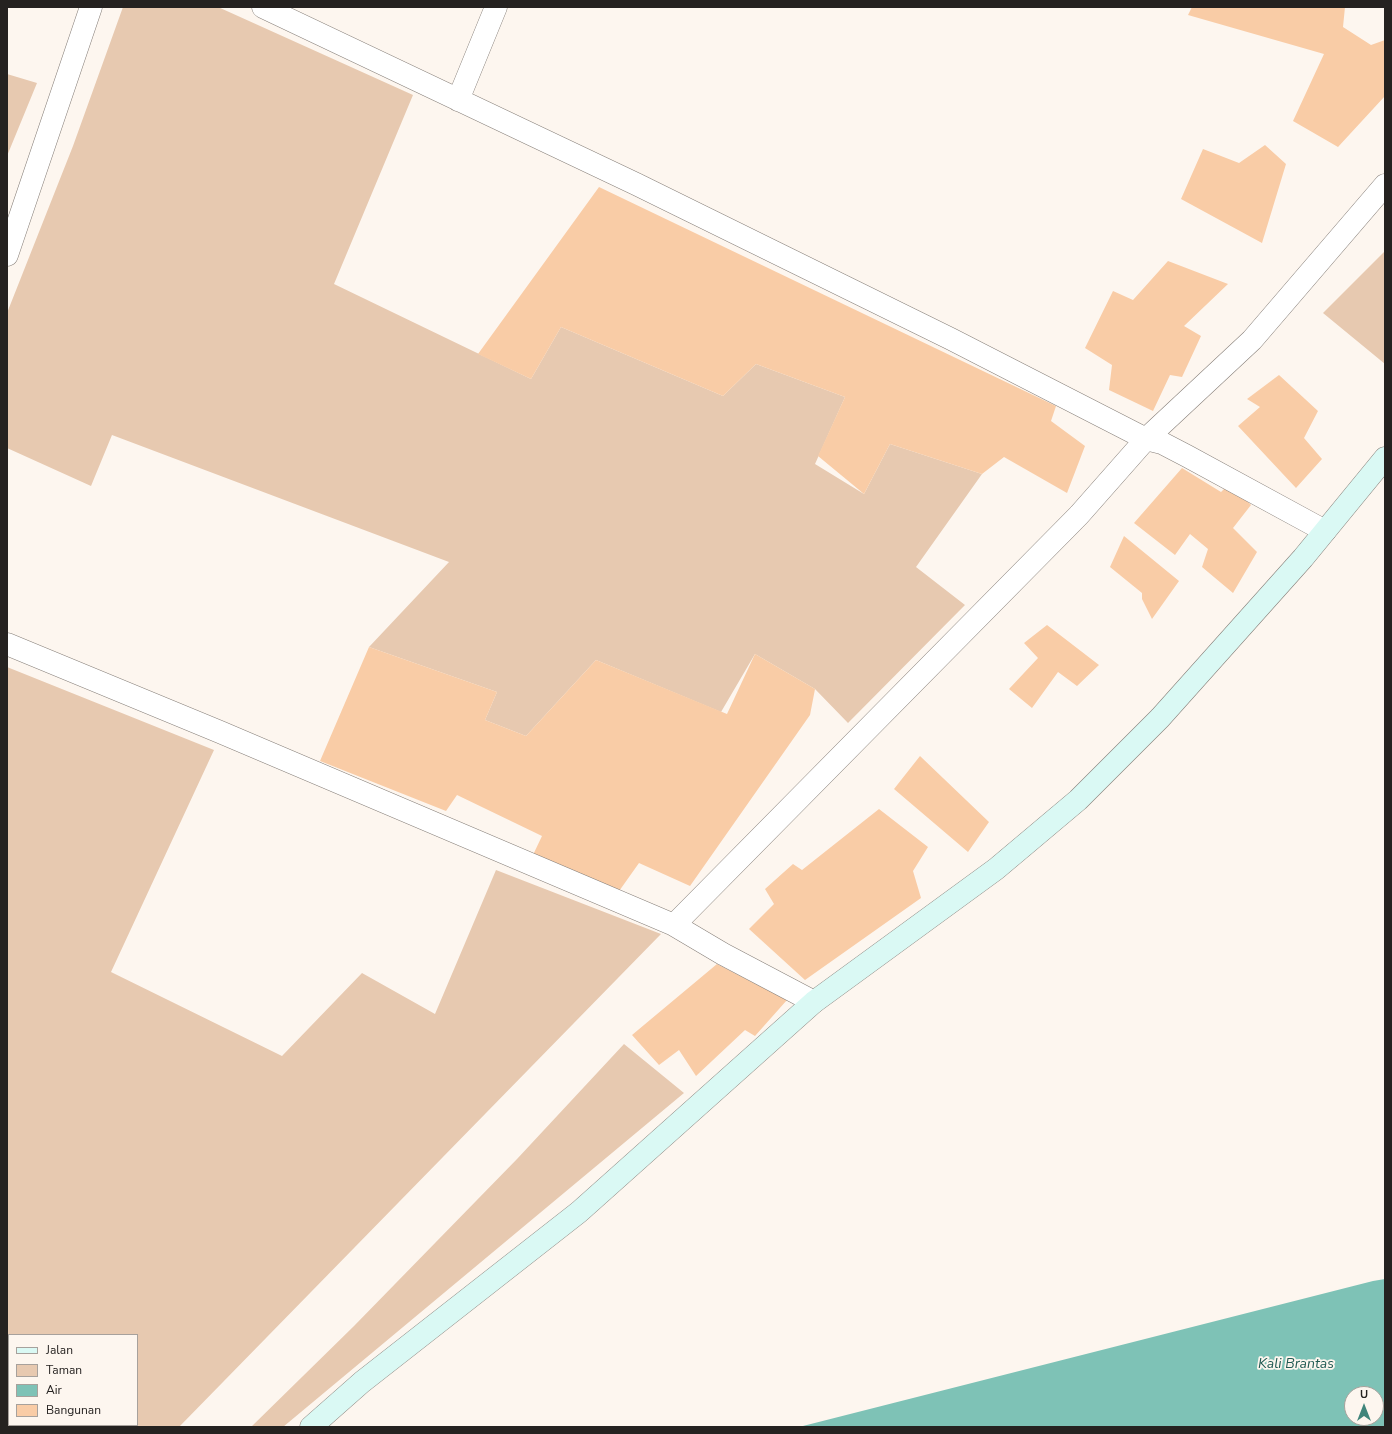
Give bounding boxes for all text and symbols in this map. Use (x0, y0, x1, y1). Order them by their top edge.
legend (8, 1334, 138, 1426)
text: Jalan (46, 1342, 73, 1358)
water label: Kali Brantas (1258, 1357, 1334, 1373)
text: Taman (46, 1362, 82, 1378)
text: Air (46, 1382, 62, 1398)
north arrow (1344, 1386, 1384, 1426)
text: U (1360, 1387, 1368, 1402)
text: Bangunan (46, 1402, 101, 1418)

